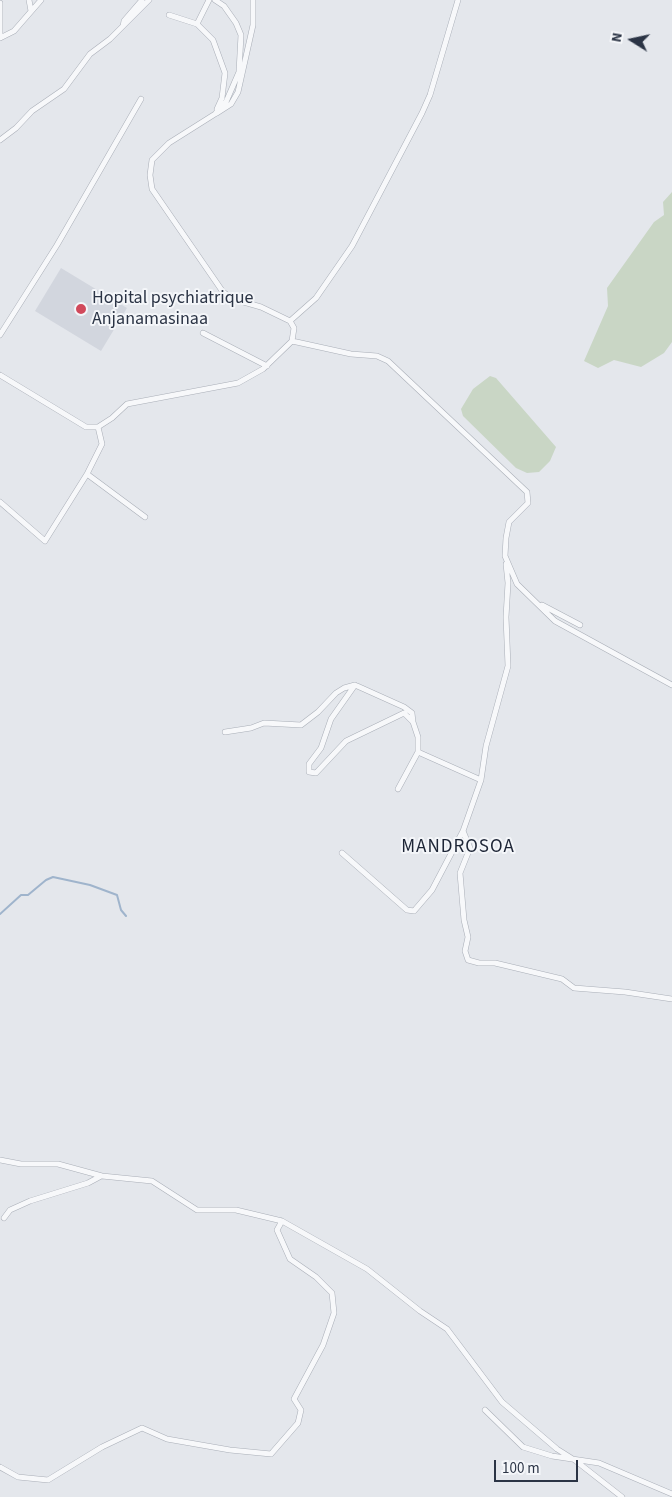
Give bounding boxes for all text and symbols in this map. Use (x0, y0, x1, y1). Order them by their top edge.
north arrow (607, 15, 657, 65)
text: N (607, 31, 628, 44)
place label: Hopital psychiatrique Anjanamasinaa (92, 288, 253, 330)
marker: Hopital psychiatrique Anjanamasinaa (74, 302, 88, 316)
district label: MANDROSOA (400, 837, 516, 859)
scale bar (497, 1450, 581, 1482)
text: 100 m (502, 1458, 540, 1479)

